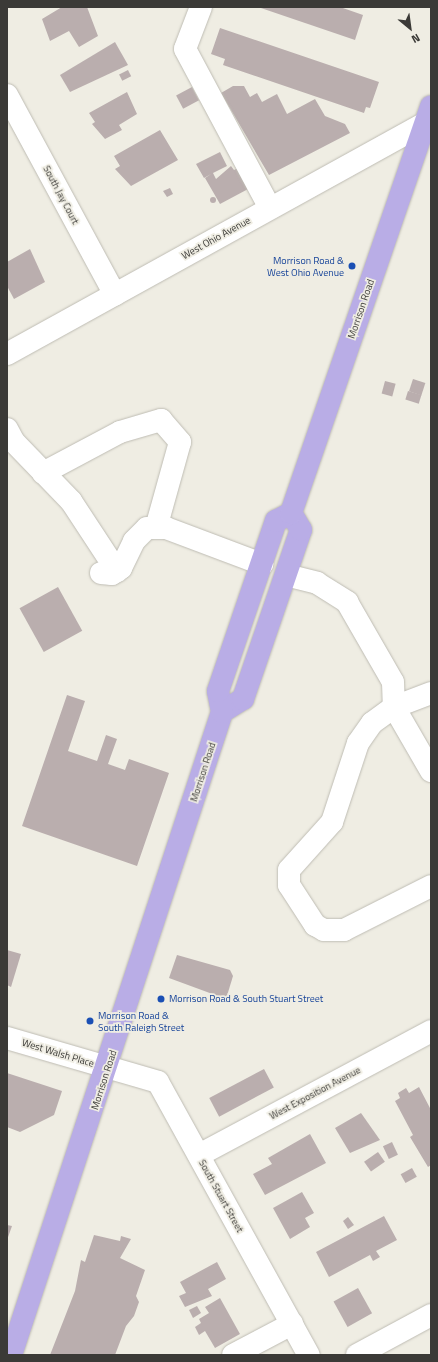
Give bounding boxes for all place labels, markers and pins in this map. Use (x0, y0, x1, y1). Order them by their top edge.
place label: Morrison Road & West Ohio Avenue (267, 254, 344, 278)
marker: Morrison Road & West Ohio Avenue (347, 261, 357, 271)
place label: Morrison Road & South Stuart Street (169, 993, 323, 1005)
marker: Morrison Road & South Stuart Street (156, 994, 166, 1004)
place label: Morrison Road & South Raleigh Street (98, 1009, 184, 1032)
marker: Morrison Road & South Raleigh Street (85, 1016, 95, 1026)

